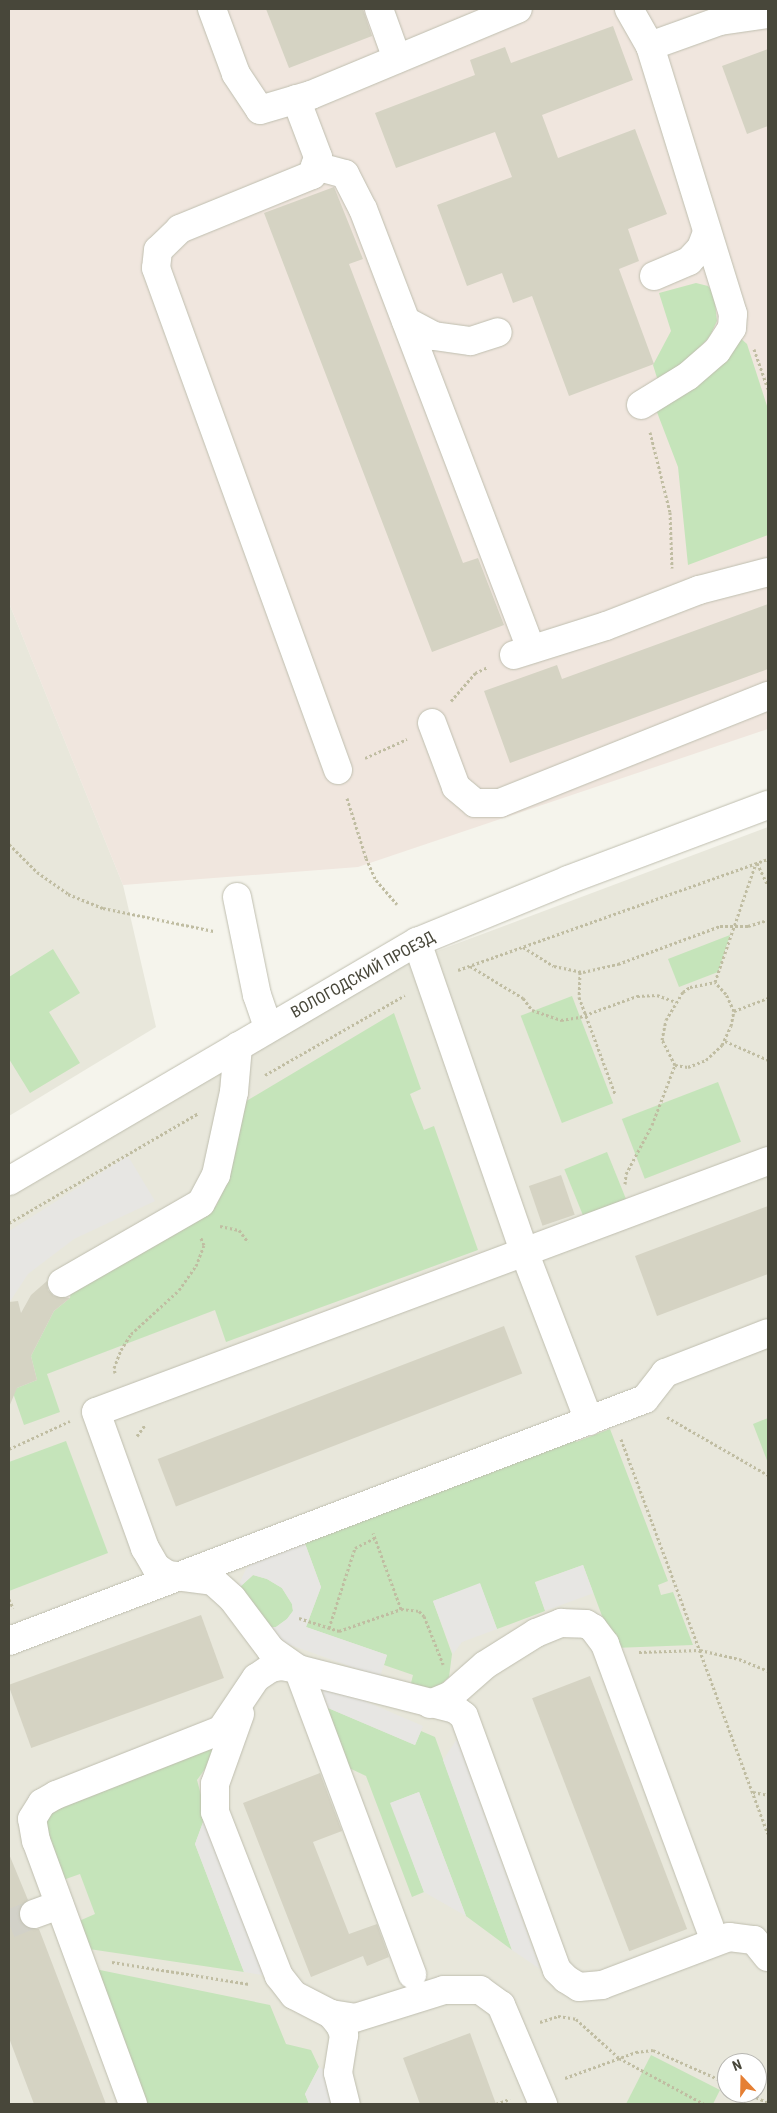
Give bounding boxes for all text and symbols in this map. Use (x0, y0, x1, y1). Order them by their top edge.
street label: ВОЛОГОДСКИЙ ПРОЕЗД (288, 927, 438, 1023)
north arrow (717, 2053, 767, 2103)
text: N (730, 2056, 744, 2074)

